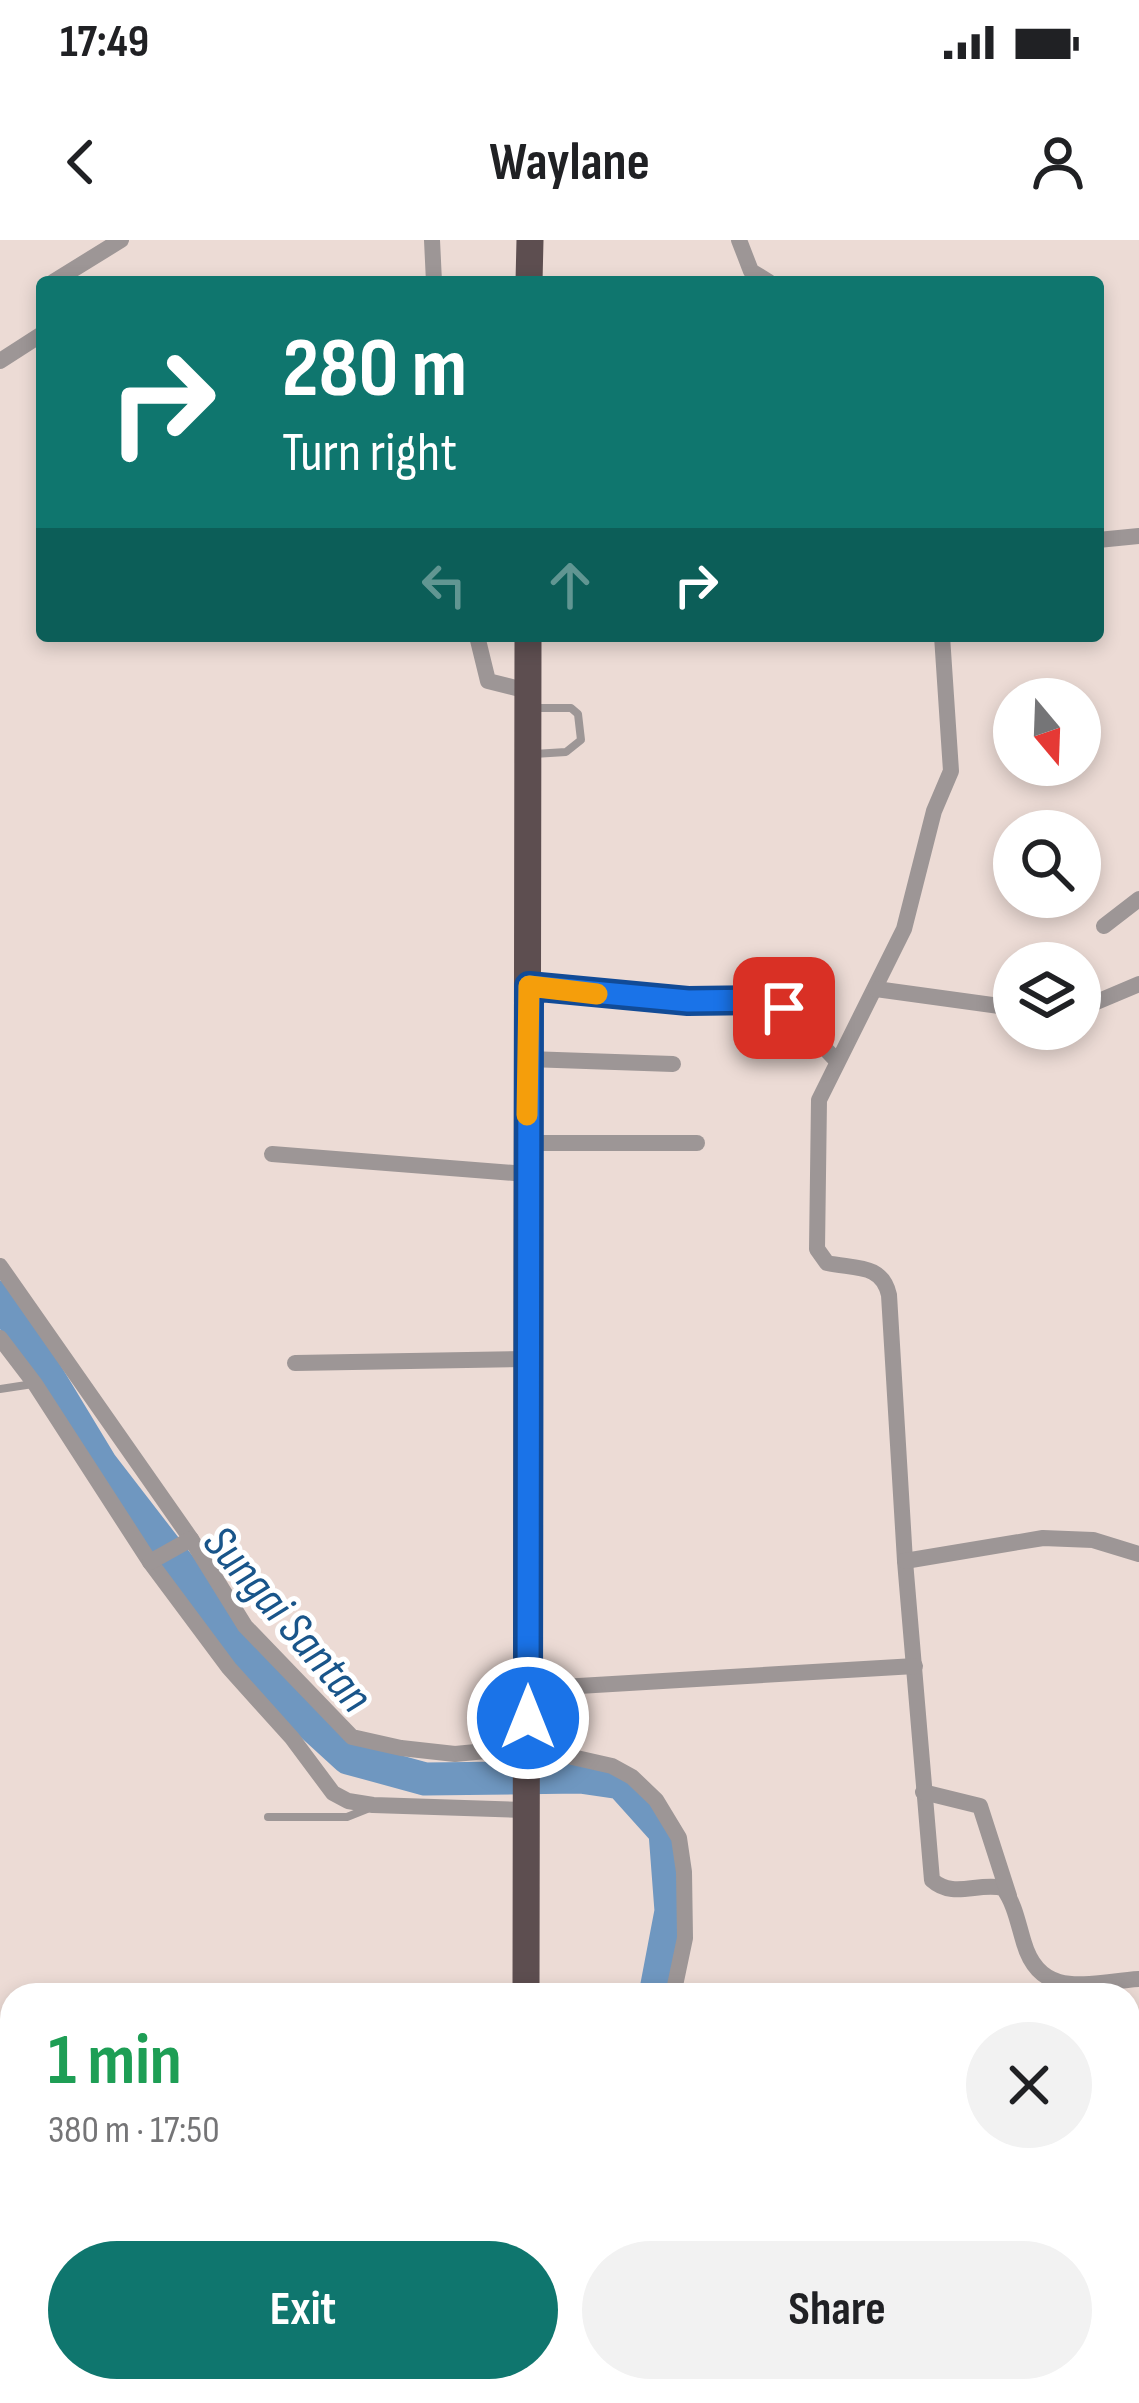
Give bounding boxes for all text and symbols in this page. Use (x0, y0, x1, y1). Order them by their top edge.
text: 17:49 (60, 15, 149, 70)
icon: back (48, 129, 114, 195)
icon: person (1025, 129, 1091, 195)
text: Waylane (489, 130, 650, 195)
text: 280 m (282, 319, 467, 420)
icon: right (84, 324, 240, 480)
text: Turn right (282, 421, 457, 486)
icon: left (411, 552, 477, 618)
icon: ahead (537, 552, 603, 618)
icon: right (663, 552, 729, 618)
north arrow (993, 678, 1101, 786)
map controls (993, 678, 1101, 1050)
button: search (993, 810, 1101, 918)
button: layers (993, 942, 1101, 1050)
pin (733, 957, 835, 1059)
icon: arrive (751, 975, 817, 1041)
water label: Sungai Santan (191, 1515, 384, 1725)
position arrow (465, 1655, 591, 1781)
text: 1 min (48, 2018, 182, 2105)
button: close (966, 2022, 1092, 2148)
text: 380 m · 17:50 (48, 2107, 220, 2154)
button: Exit (48, 2241, 558, 2379)
button: Share (582, 2241, 1092, 2379)

